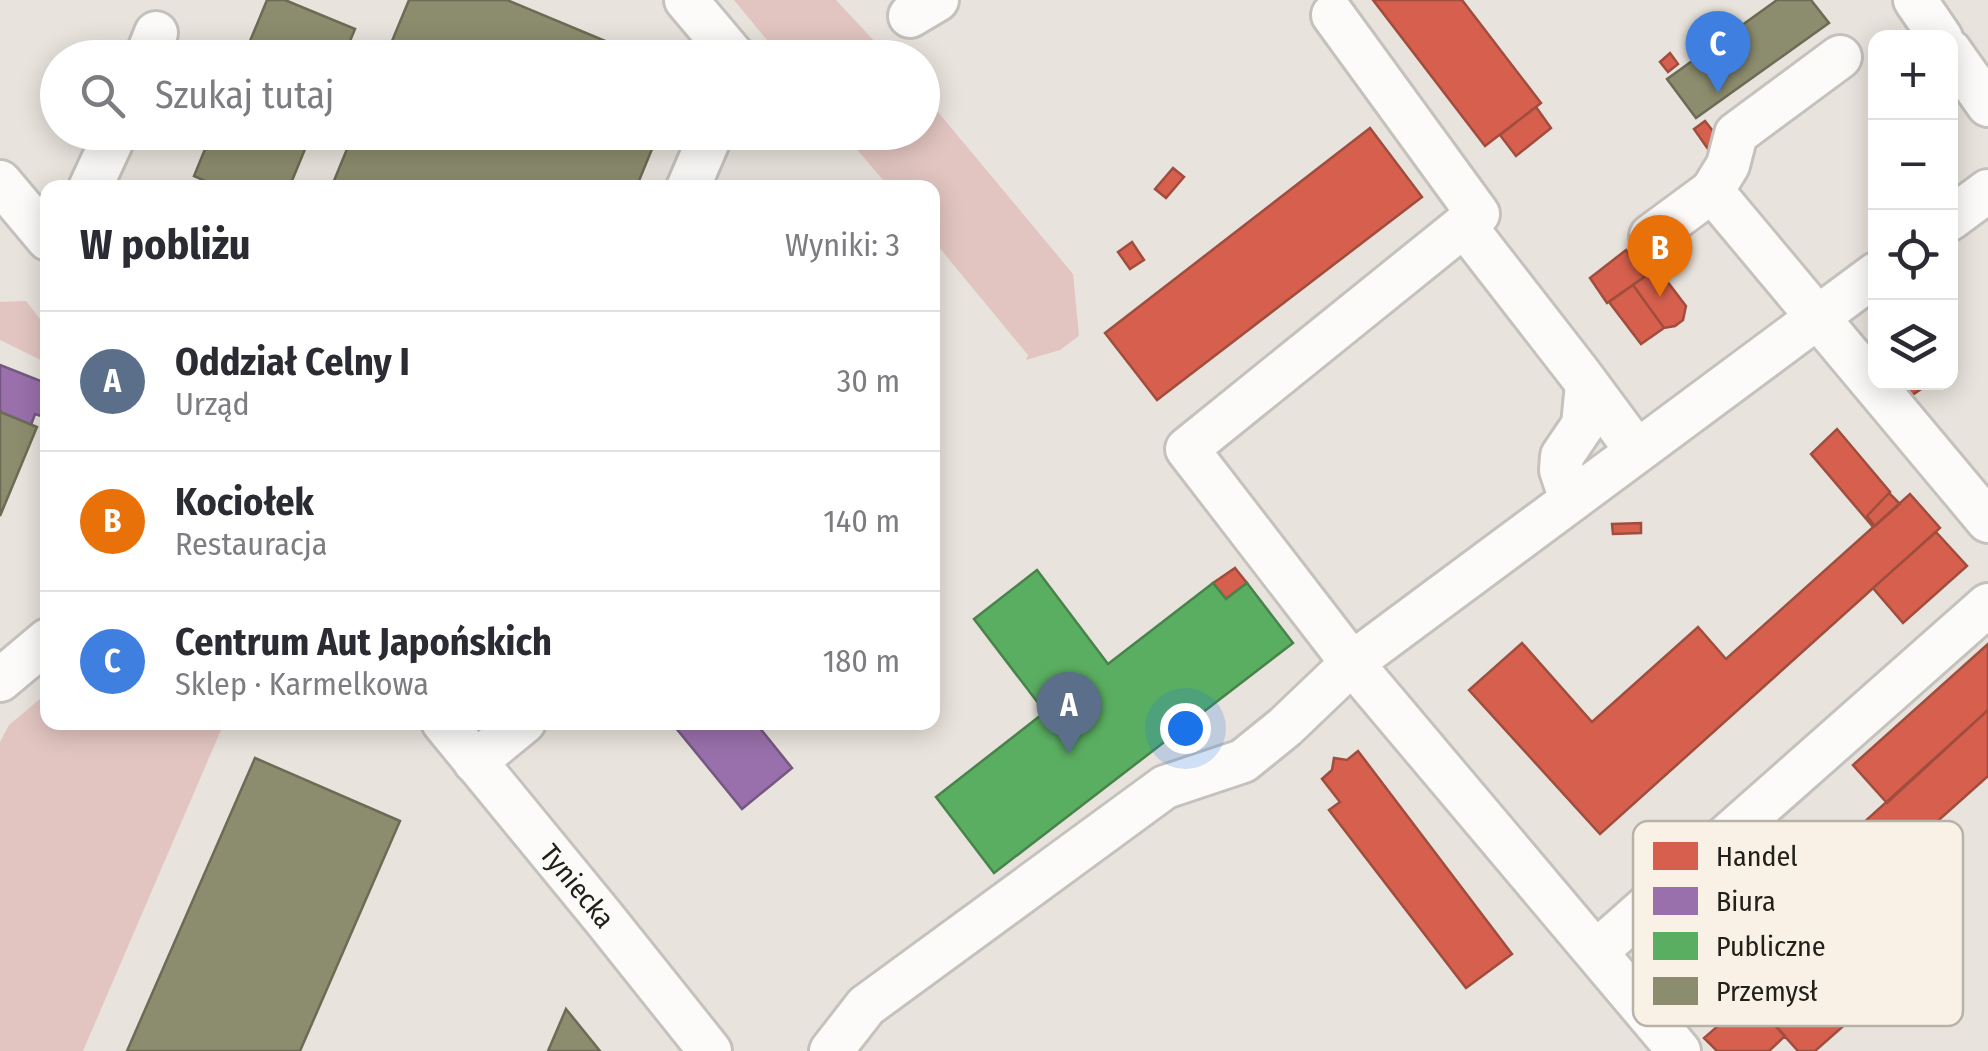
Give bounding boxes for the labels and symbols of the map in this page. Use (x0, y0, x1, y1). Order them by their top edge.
pin: C (1686, 11, 1750, 93)
pin: B (1628, 214, 1692, 297)
pin: A (1036, 672, 1102, 754)
your location (1160, 703, 1211, 754)
legend (1633, 821, 1963, 1026)
street label: Tyniecka (533, 838, 621, 935)
text: Handel (1716, 840, 1798, 873)
text: Biura (1716, 885, 1776, 918)
text: Publiczne (1716, 930, 1826, 963)
text: Przemysł (1716, 975, 1819, 1008)

